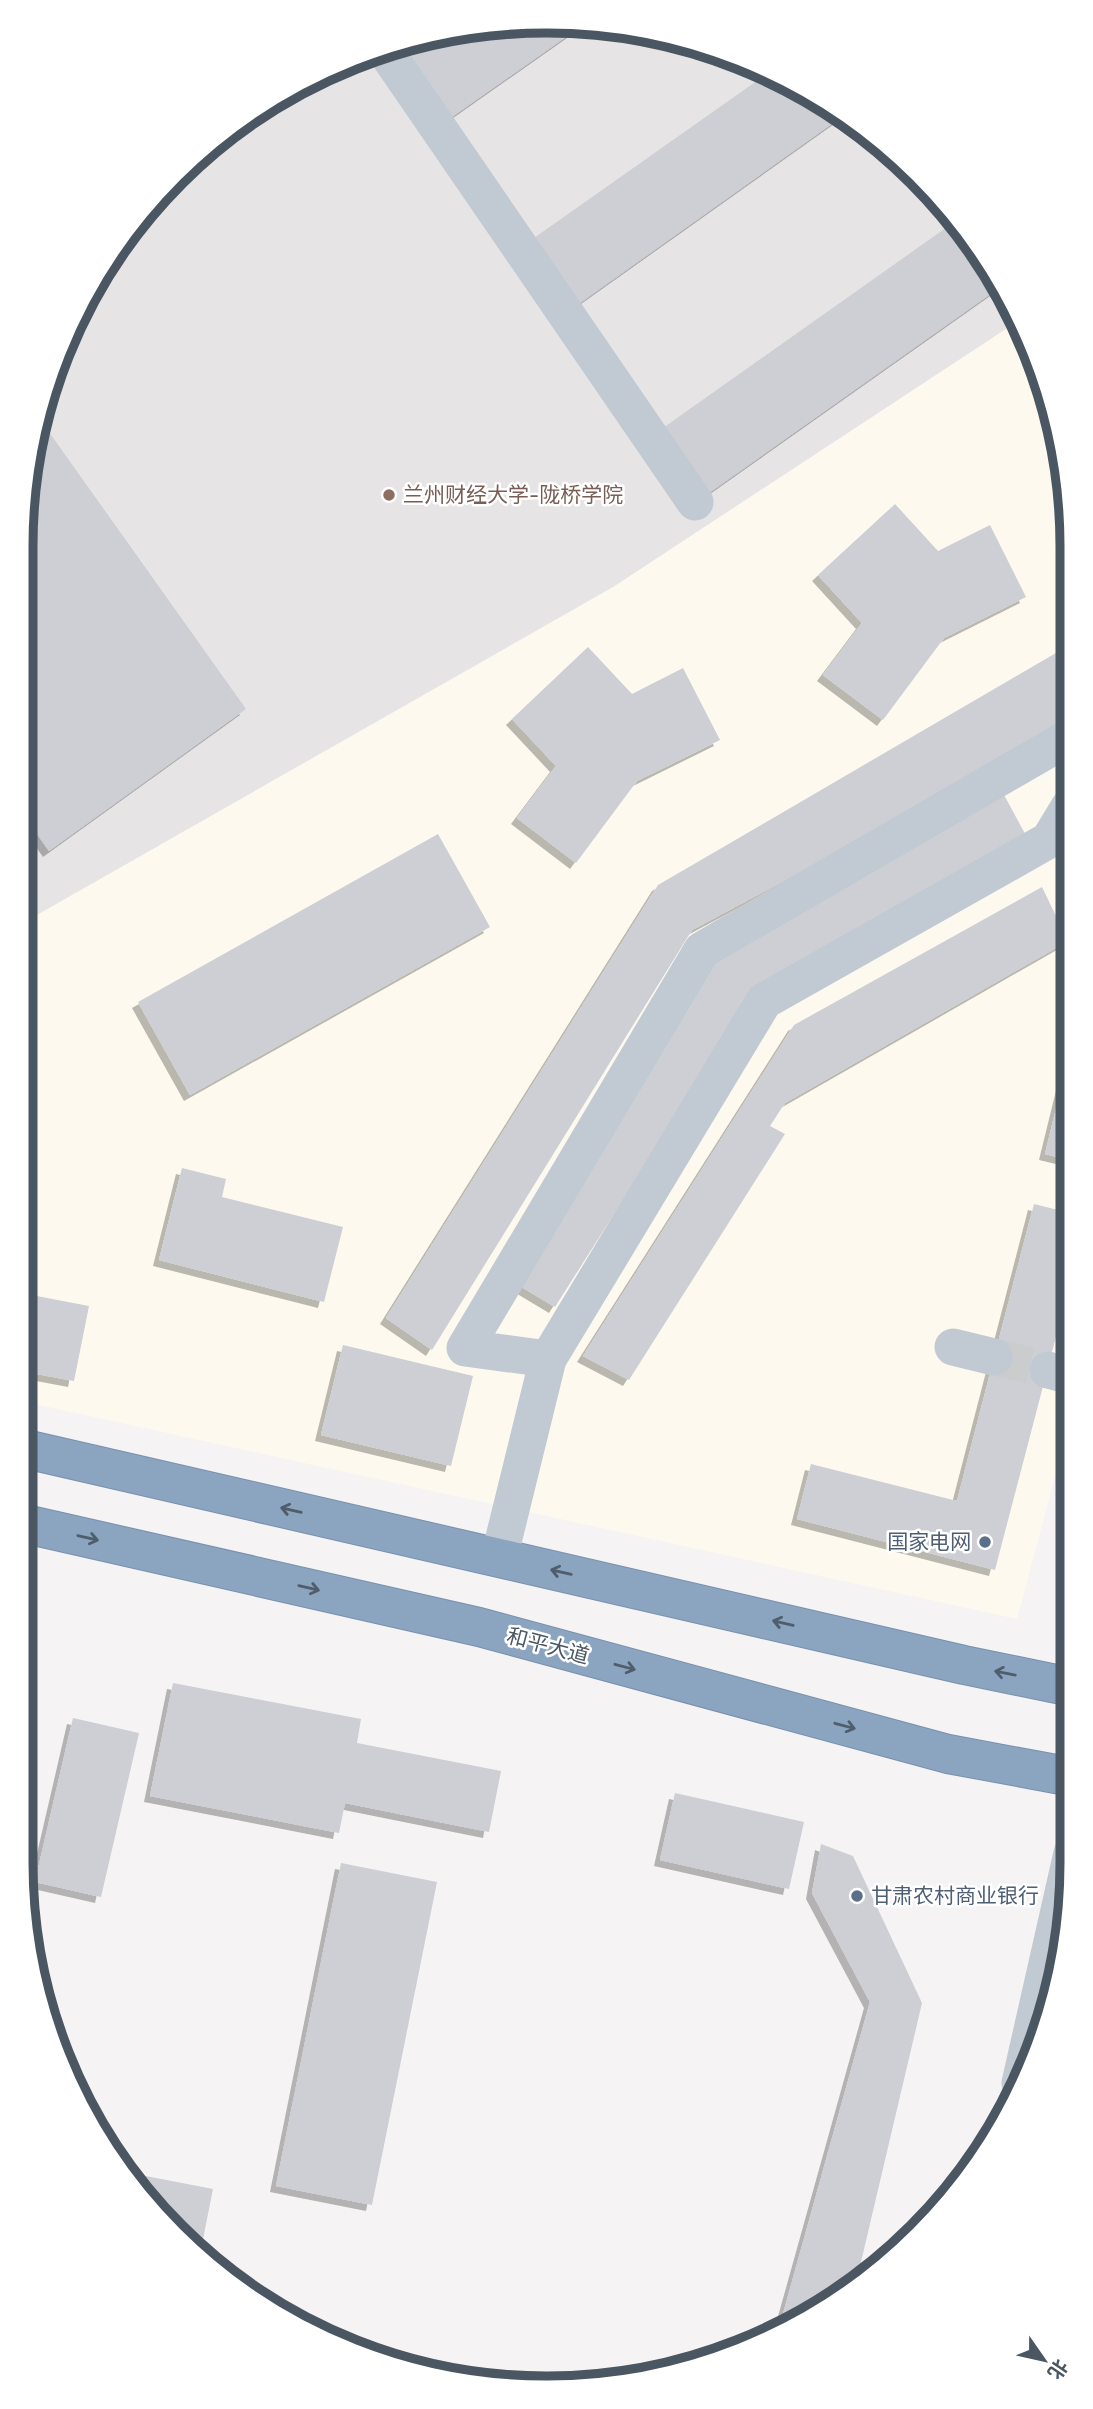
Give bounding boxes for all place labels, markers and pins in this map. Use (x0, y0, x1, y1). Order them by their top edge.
place label: 兰州财经大学-陇桥学院 (403, 482, 623, 507)
marker: 兰州财经大学-陇桥学院 (381, 487, 397, 503)
place label: 国家电网 (887, 1529, 971, 1554)
marker: 国家电网 (977, 1534, 993, 1550)
place label: 甘肃农村商业银行 (871, 1883, 1039, 1908)
marker: 甘肃农村商业银行 (849, 1888, 865, 1904)

